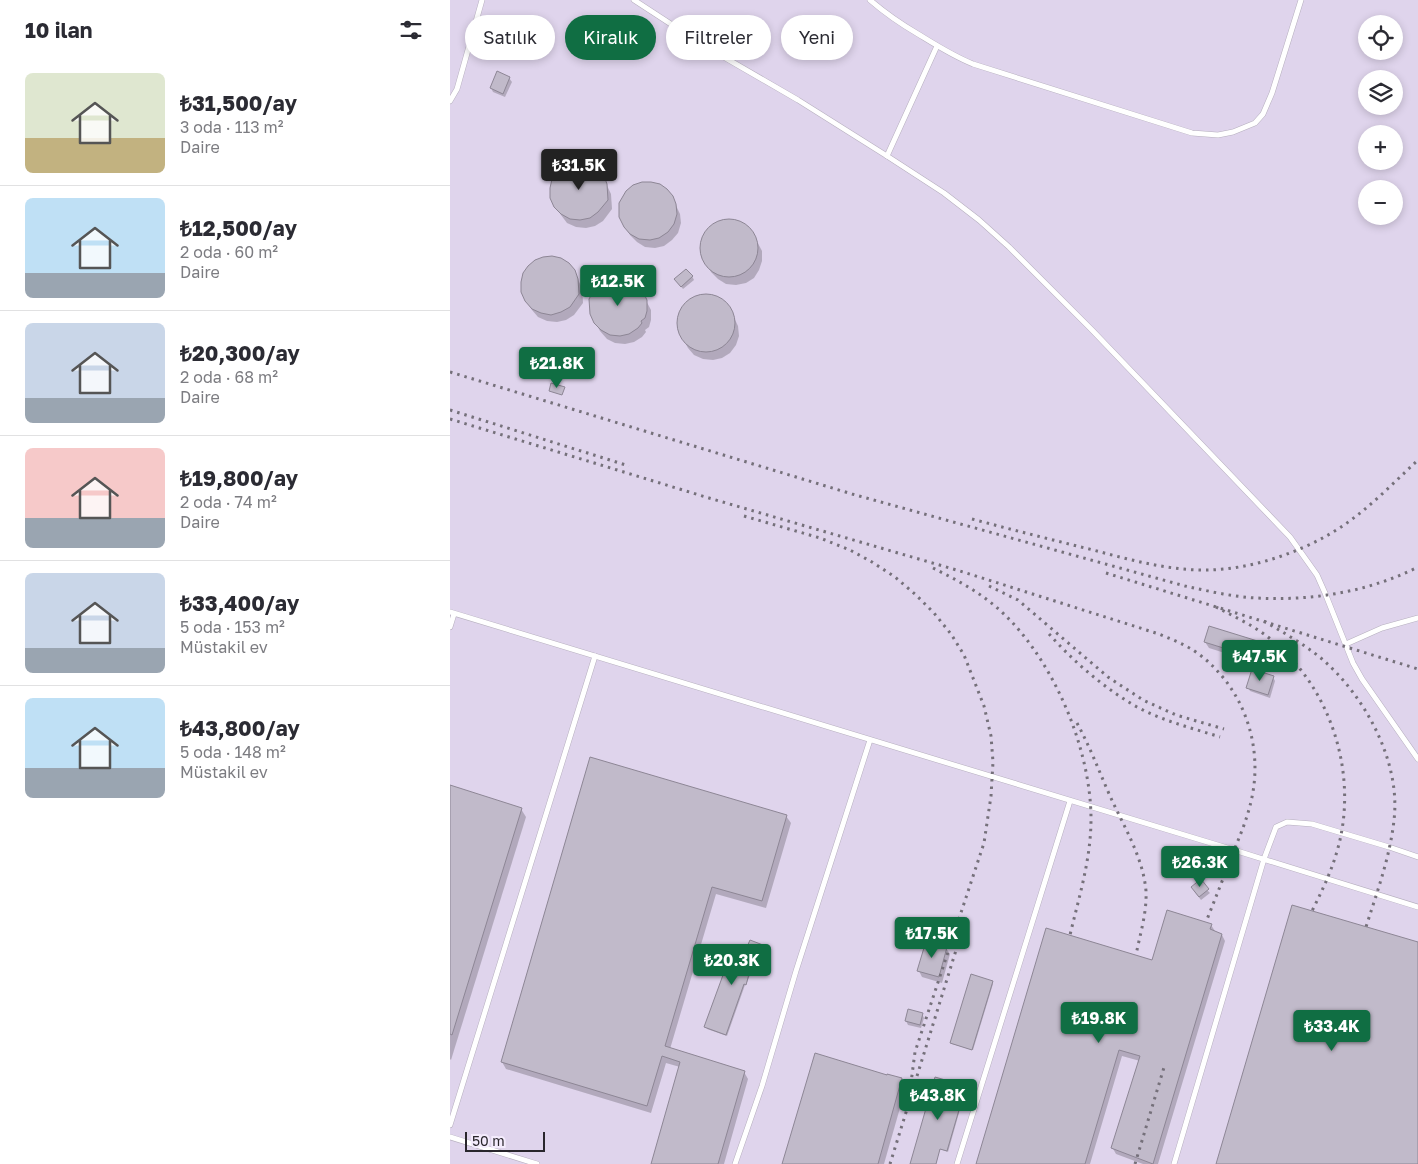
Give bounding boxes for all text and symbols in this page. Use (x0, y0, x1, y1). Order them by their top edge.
chip: Satılık (465, 15, 555, 60)
chip: Kiralık (565, 15, 656, 60)
chip: Filtreler (666, 15, 771, 60)
chip: Yeni (781, 15, 853, 60)
map controls (1358, 15, 1403, 225)
button: locate (1358, 15, 1403, 60)
icon: filters (397, 16, 425, 44)
text: 10 ilan (25, 17, 92, 43)
button: layers (1358, 70, 1403, 115)
text: ₺31,500/ay (180, 90, 297, 116)
icon: home (65, 93, 125, 153)
text: 3 oda · 113 m² (180, 117, 283, 137)
button: + (1358, 125, 1403, 170)
text: Daire (180, 137, 220, 157)
pin: ₺31.5K (538, 148, 620, 191)
text: ₺31.5K (552, 155, 606, 175)
button: − (1358, 180, 1403, 225)
text: ₺12,500/ay (180, 215, 297, 241)
icon: home (65, 218, 125, 278)
text: 2 oda · 60 m² (180, 242, 278, 262)
text: Daire (180, 262, 220, 282)
pin: ₺12.5K (577, 264, 659, 307)
text: ₺12.5K (591, 271, 645, 291)
text: ₺20,300/ay (180, 340, 300, 366)
icon: home (65, 343, 125, 403)
pin: ₺21.8K (516, 346, 598, 389)
text: ₺21.8K (530, 353, 584, 373)
text: 2 oda · 68 m² (180, 367, 278, 387)
text: Daire (180, 387, 220, 407)
text: ₺19,800/ay (180, 465, 298, 491)
icon: home (65, 468, 125, 528)
text: 2 oda · 74 m² (180, 492, 277, 512)
text: Daire (180, 512, 220, 532)
text: ₺33,400/ay (180, 590, 299, 616)
icon: home (65, 593, 125, 653)
text: 5 oda · 153 m² (180, 617, 285, 637)
text: Müstakil ev (180, 637, 268, 657)
pin: ₺47.5K (1219, 640, 1301, 682)
text: ₺47.5K (1233, 646, 1287, 666)
text: ₺43,800/ay (180, 715, 300, 741)
icon: home (65, 718, 125, 778)
text: 5 oda · 148 m² (180, 742, 286, 762)
text: Müstakil ev (180, 762, 268, 782)
pin: ₺26.3K (1159, 846, 1241, 888)
text: ₺26.3K (1172, 852, 1228, 872)
pin: ₺17.5K (891, 916, 973, 959)
text: ₺17.5K (906, 923, 958, 943)
pin: ₺20.3K (691, 944, 773, 986)
text: ₺20.3K (704, 950, 760, 970)
pin: ₺19.8K (1058, 1002, 1140, 1044)
text: ₺19.8K (1072, 1008, 1126, 1028)
pin: ₺33.4K (1291, 1010, 1373, 1052)
text: ₺33.4K (1304, 1016, 1360, 1036)
pin: ₺43.8K (897, 1078, 979, 1121)
text: ₺43.8K (910, 1085, 966, 1105)
scale bar (465, 1129, 545, 1152)
text: 50 m (472, 1132, 505, 1149)

